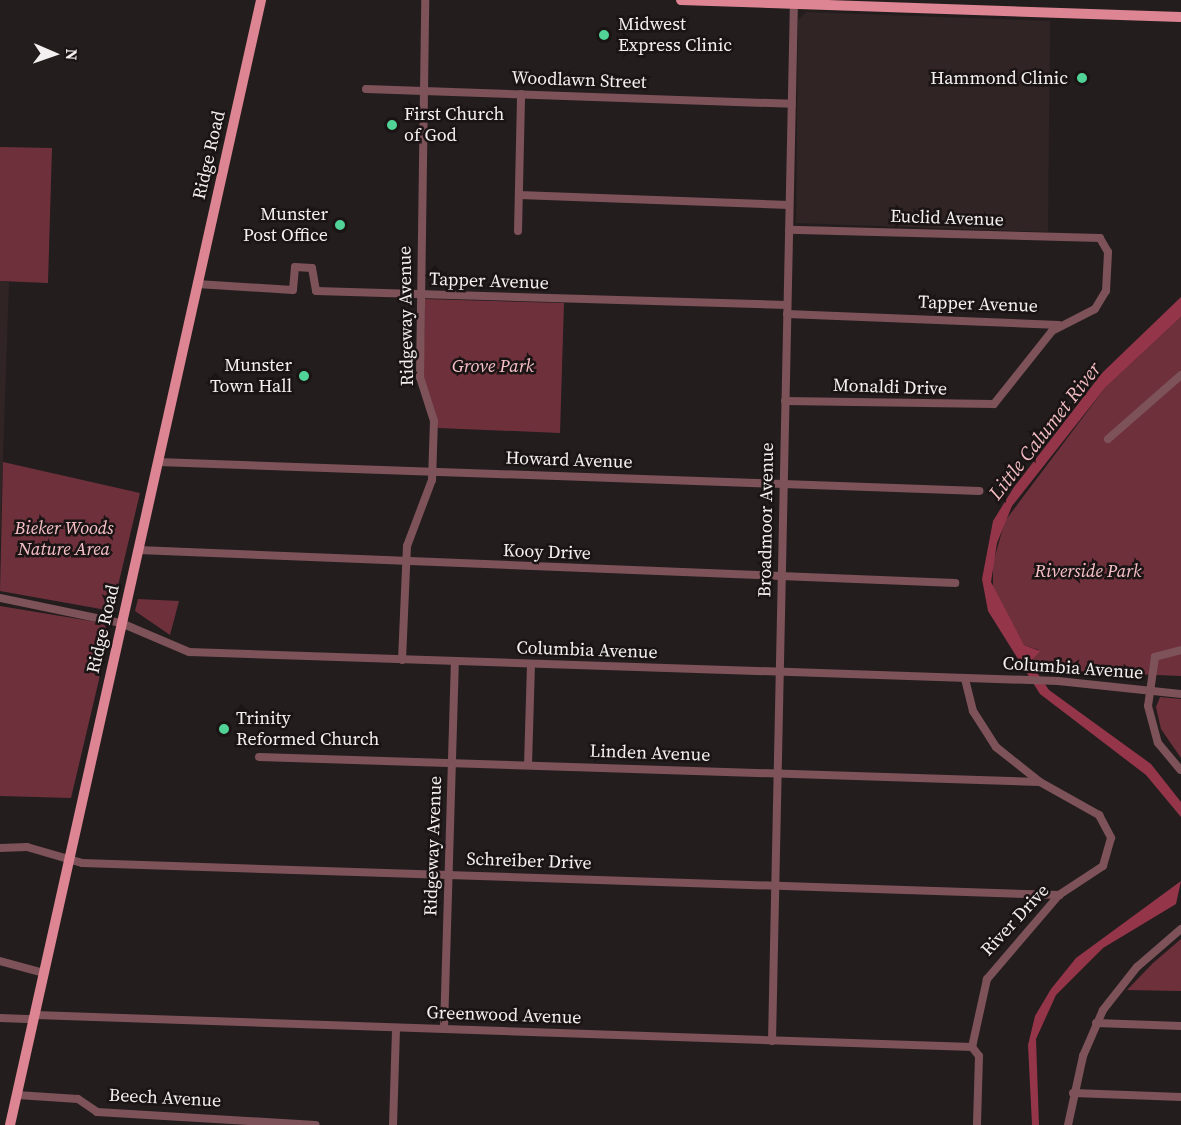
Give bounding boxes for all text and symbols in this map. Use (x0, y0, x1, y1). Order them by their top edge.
place label: Midwest Express Clinic (618, 14, 732, 57)
north arrow (24, 24, 84, 84)
marker: Midwest Express Clinic (595, 26, 613, 44)
text: N (61, 48, 83, 61)
street label: Woodlawn Street (511, 67, 647, 93)
place label: Hammond Clinic (930, 67, 1068, 89)
marker: Hammond Clinic (1073, 69, 1091, 87)
place label: First Church of God (404, 104, 504, 146)
street label: Ridge Road (188, 109, 230, 201)
marker: First Church of God (385, 118, 399, 132)
place label: Munster Post Office (243, 204, 328, 246)
street label: Euclid Avenue (890, 205, 1004, 231)
marker: Munster Post Office (333, 218, 347, 232)
street label: Ridgeway Avenue (394, 246, 418, 386)
street label: Tapper Avenue (429, 268, 549, 294)
street label: Tapper Avenue (918, 291, 1038, 317)
place label: Munster Town Hall (210, 355, 292, 398)
park label: Grove Park (452, 355, 534, 377)
water label: Little Calumet River (984, 357, 1106, 505)
marker: Munster Town Hall (297, 369, 311, 383)
street label: Monaldi Drive (832, 374, 948, 400)
street label: Broadmoor Avenue (754, 442, 778, 598)
street label: Howard Avenue (505, 447, 633, 473)
park label: Bieker Woods Nature Area (14, 518, 114, 560)
street label: Kooy Drive (503, 540, 591, 564)
park label: Riverside Park (1035, 560, 1141, 582)
street label: Ridge Road (82, 583, 124, 675)
street label: Columbia Avenue (516, 637, 658, 663)
street label: Columbia Avenue (1002, 652, 1144, 684)
place label: Trinity Reformed Church (236, 708, 379, 750)
marker: Trinity Reformed Church (217, 722, 231, 736)
street label: Linden Avenue (589, 740, 711, 766)
street label: Ridgeway Avenue (420, 776, 446, 916)
street label: Schreiber Drive (466, 848, 592, 874)
street label: River Drive (976, 880, 1054, 960)
street label: Greenwood Avenue (426, 1002, 582, 1028)
street label: Beech Avenue (108, 1084, 222, 1112)

